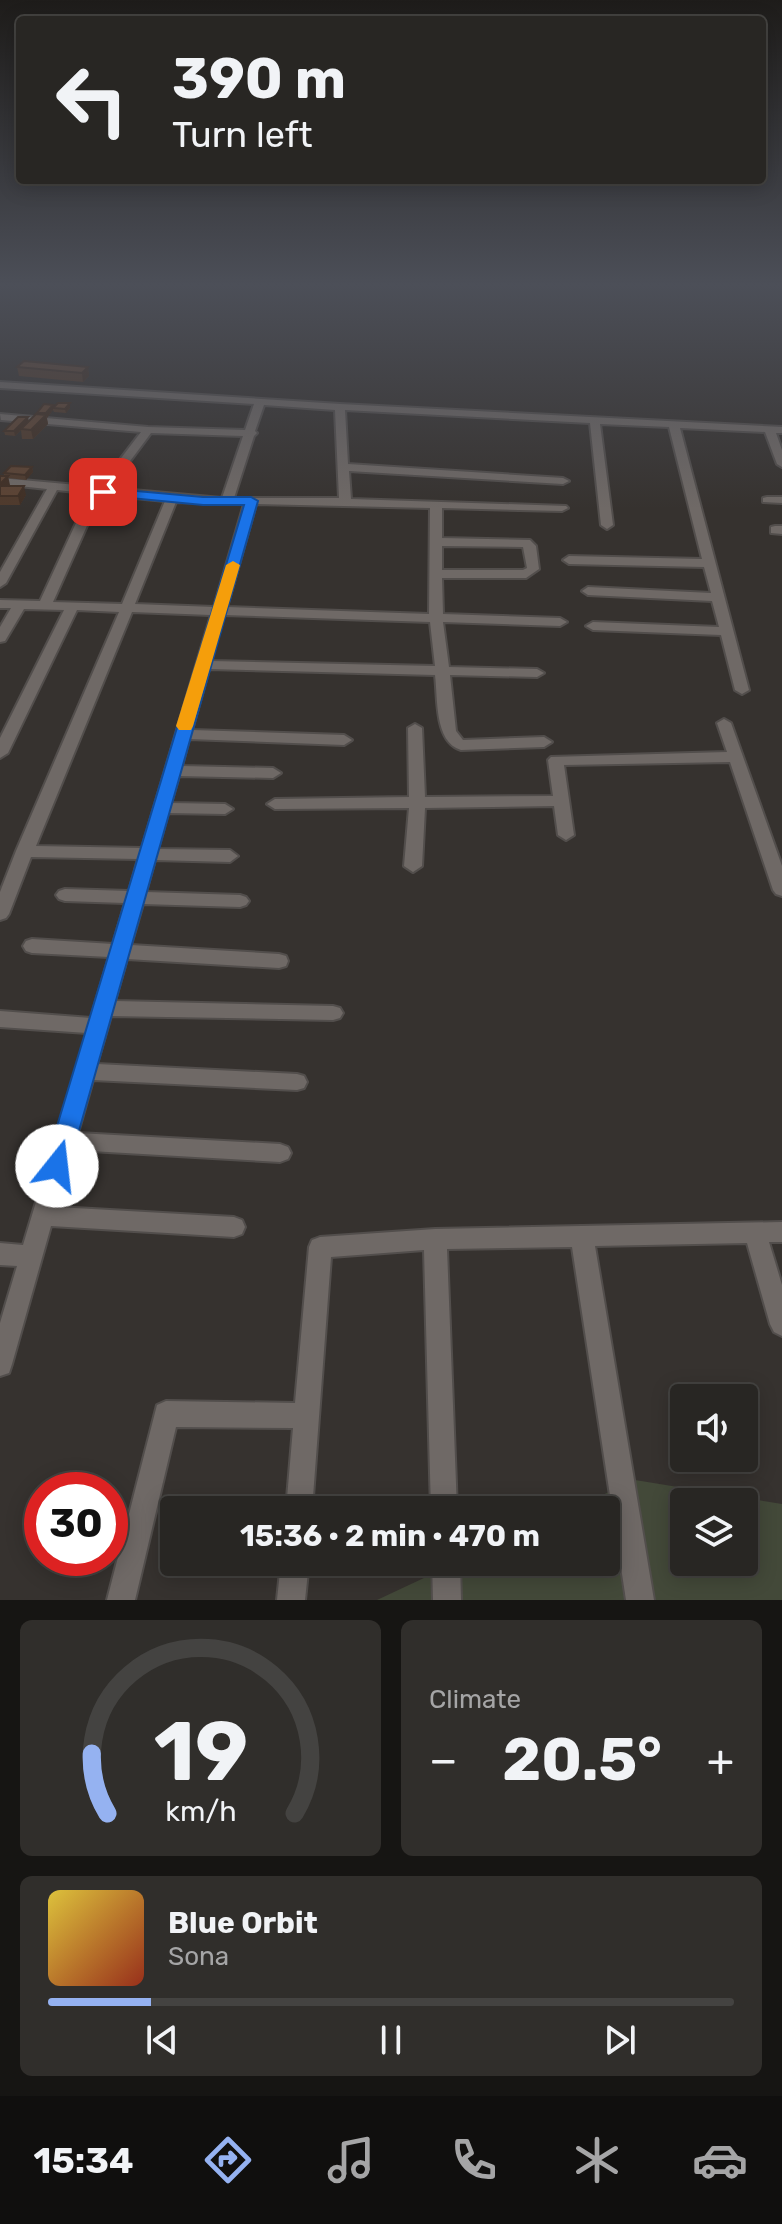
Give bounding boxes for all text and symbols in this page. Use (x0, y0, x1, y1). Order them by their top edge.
text: 390 m (172, 46, 346, 112)
icon: left (40, 48, 144, 152)
text: Turn left (172, 113, 313, 156)
pin (69, 458, 137, 526)
icon: arrive (81, 470, 125, 514)
position arrow (15, 1124, 99, 1208)
map controls (670, 1384, 758, 1576)
button: sound (670, 1384, 758, 1472)
speed limit sign: 30 (24, 1472, 128, 1576)
button: layers (670, 1488, 758, 1576)
text: 15:36 · 2 min · 470 m (240, 1518, 540, 1554)
text: Climate (429, 1684, 521, 1715)
text: 19 (153, 1702, 248, 1801)
text: 20.5° (502, 1724, 662, 1795)
text: − (429, 1734, 458, 1786)
text: + (707, 1734, 734, 1786)
text: km/h (165, 1794, 236, 1828)
text: Blue Orbit (168, 1905, 318, 1941)
text: Sona (168, 1941, 229, 1972)
icon: previous (140, 2018, 184, 2062)
icon: pause (369, 2018, 413, 2062)
icon: next (598, 2018, 642, 2062)
icon: directions (200, 2132, 256, 2188)
icon: music (323, 2132, 379, 2188)
icon: phone (446, 2132, 502, 2188)
icon: climate (569, 2132, 625, 2188)
icon: car (692, 2132, 748, 2188)
text: 15:34 (34, 2139, 133, 2182)

